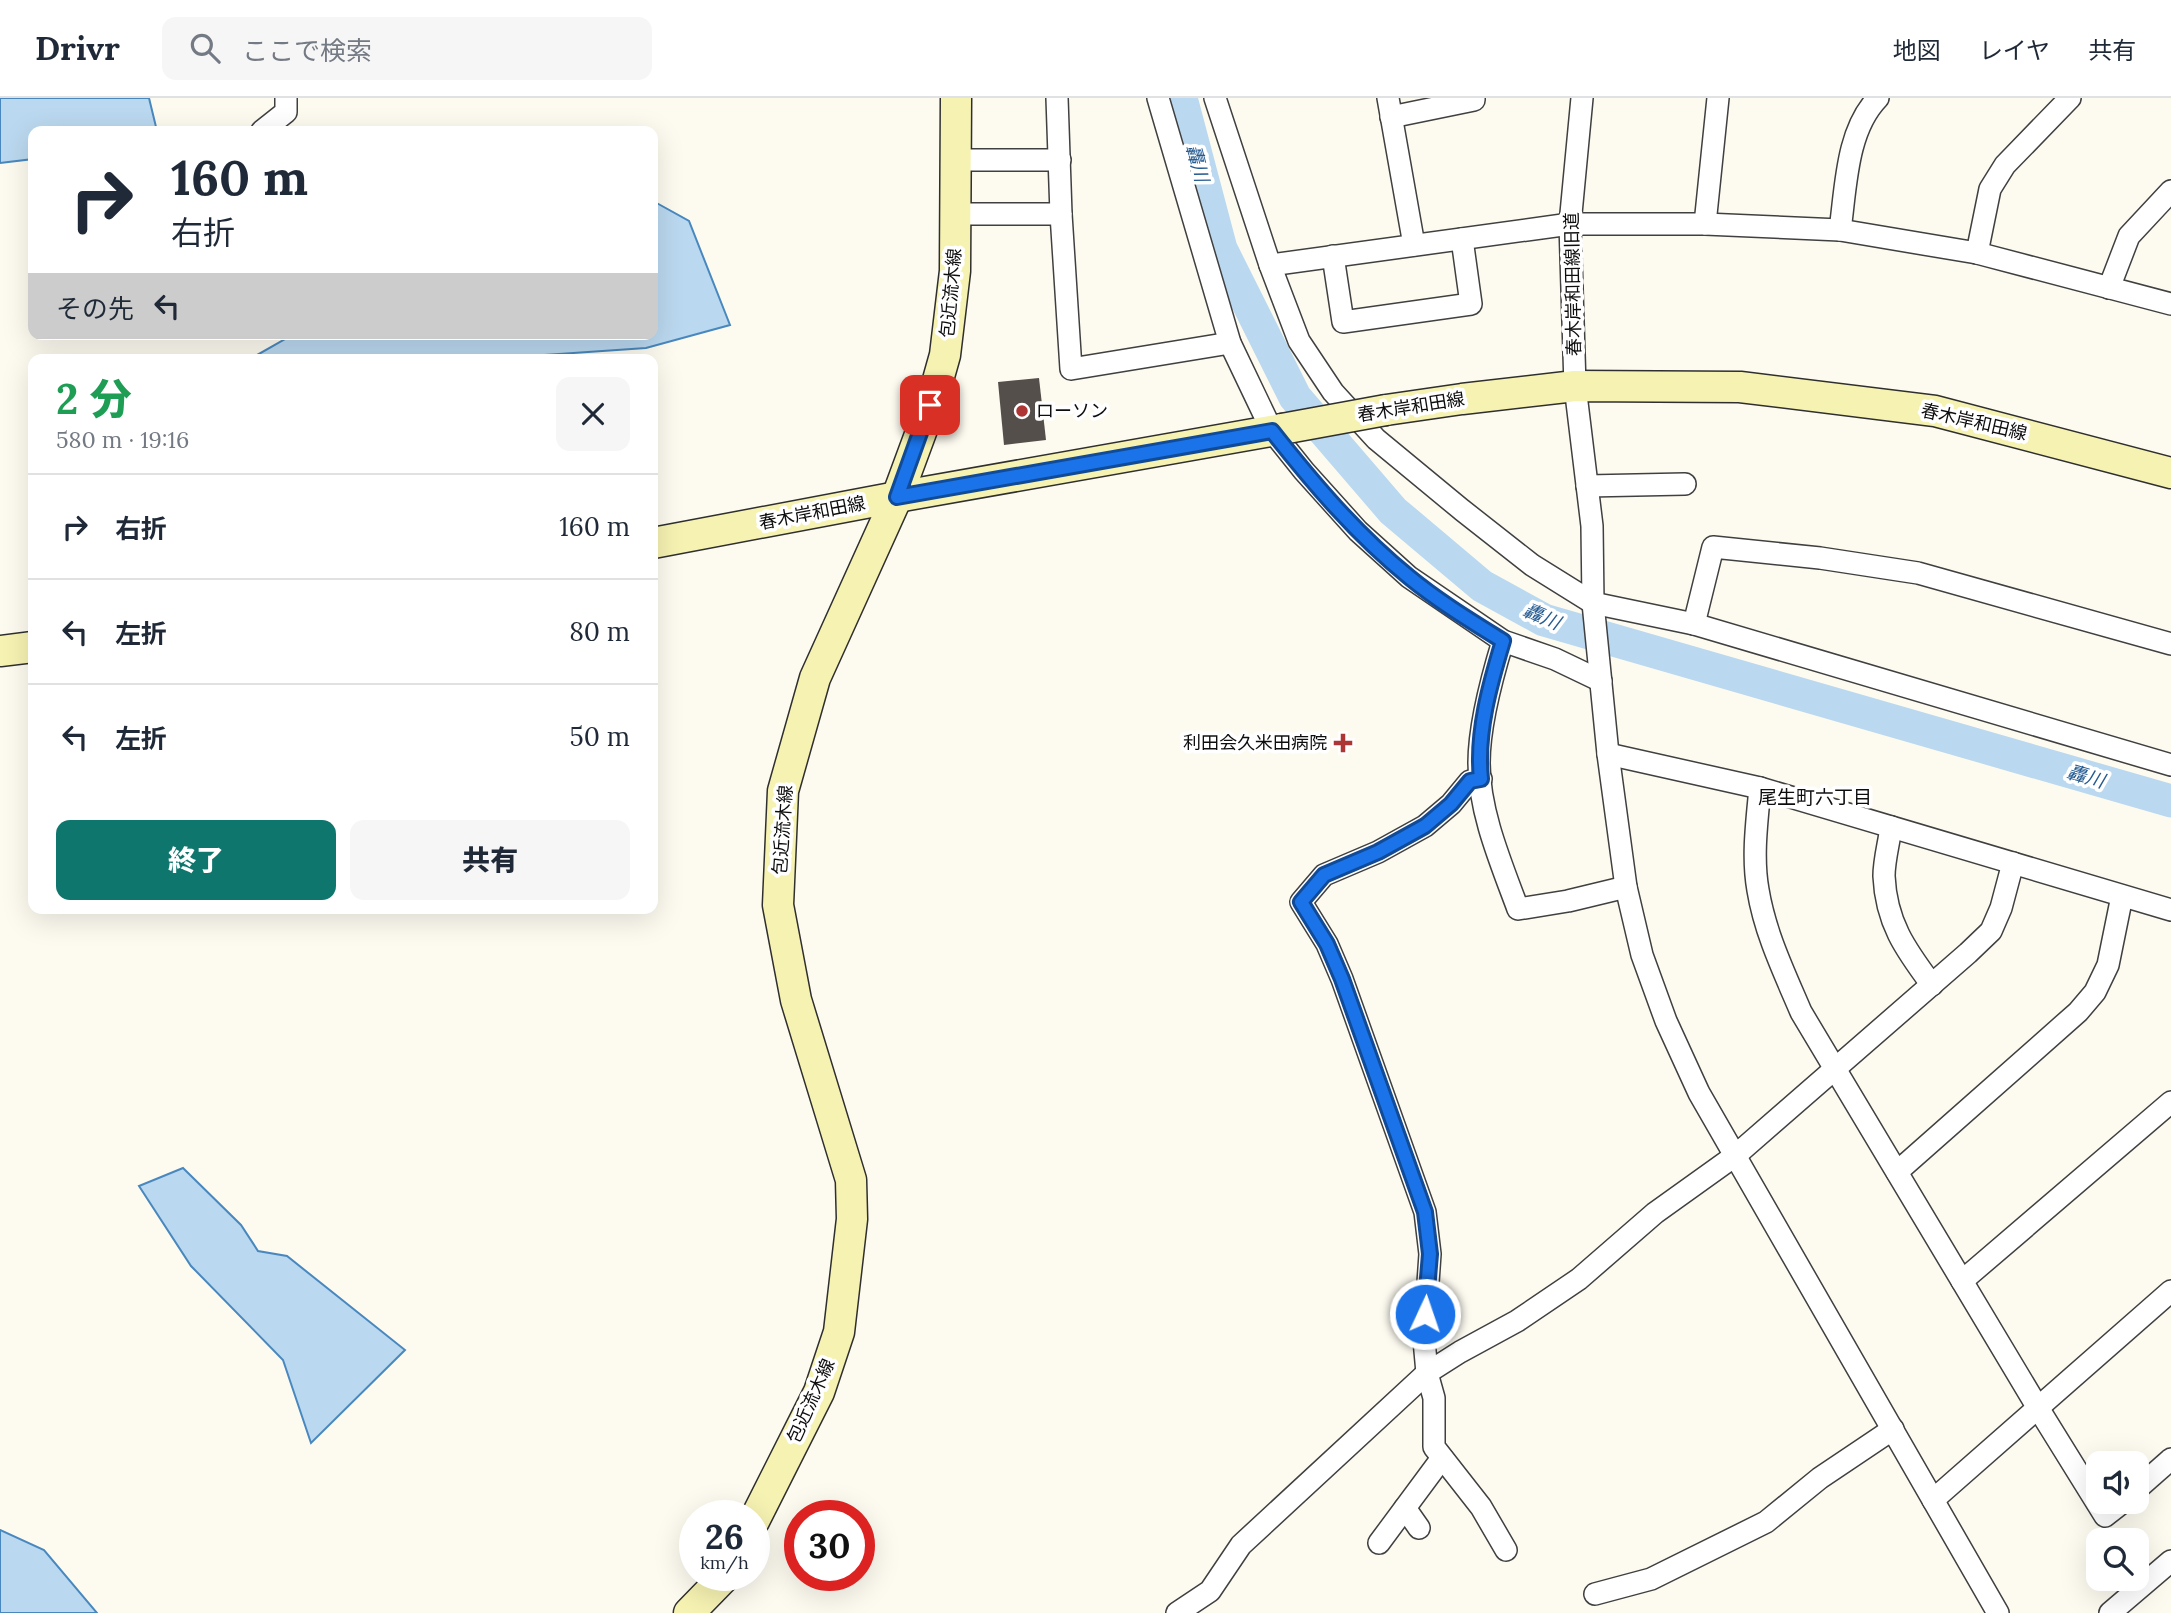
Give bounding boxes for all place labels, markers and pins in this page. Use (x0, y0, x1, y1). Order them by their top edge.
pin (900, 375, 960, 435)
place label: ローソン (1036, 399, 1108, 422)
marker: ローソン (1014, 403, 1030, 419)
place label: 利田会久米田病院 (1183, 731, 1327, 754)
marker: 利田会久米田病院 (1333, 733, 1353, 753)

